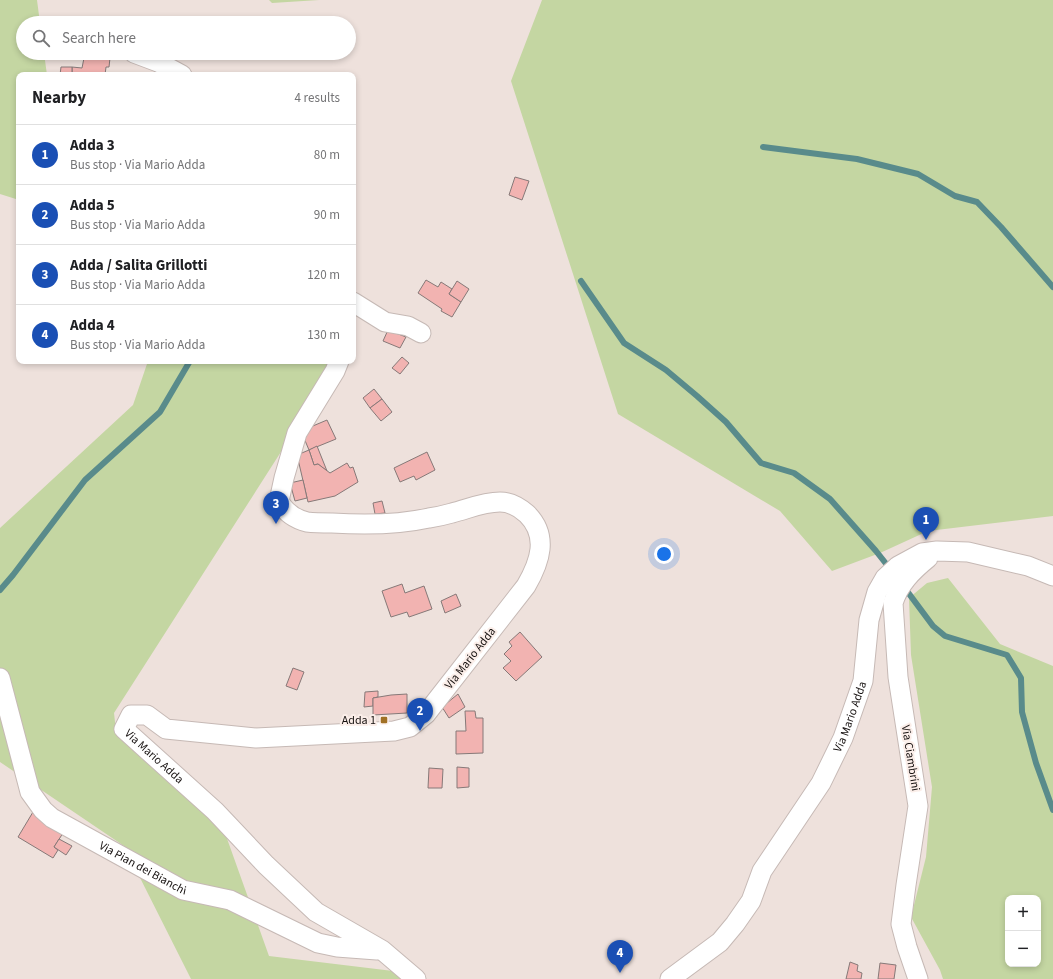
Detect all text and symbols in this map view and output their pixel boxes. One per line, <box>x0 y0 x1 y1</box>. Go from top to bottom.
search box <box>16 16 356 60</box>
icon: search <box>30 27 52 49</box>
text: Search here <box>62 28 136 49</box>
text: Nearby <box>32 86 86 110</box>
text: 4 results <box>295 89 340 107</box>
text: Adda 3 <box>70 135 115 156</box>
text: 1 <box>42 146 48 164</box>
text: 80 m <box>314 146 340 164</box>
text: Bus stop · Via Mario Adda <box>70 156 205 174</box>
text: Adda 5 <box>70 195 115 216</box>
text: 2 <box>42 206 48 224</box>
text: 90 m <box>314 206 340 224</box>
text: Bus stop · Via Mario Adda <box>70 216 205 234</box>
text: Adda / Salita Grillotti <box>70 255 207 276</box>
text: 3 <box>42 266 48 284</box>
text: 120 m <box>307 266 340 284</box>
text: Bus stop · Via Mario Adda <box>70 276 205 294</box>
text: Adda 4 <box>70 315 115 336</box>
text: 4 <box>42 326 48 344</box>
text: 130 m <box>307 326 340 344</box>
text: Bus stop · Via Mario Adda <box>70 336 205 354</box>
pin: 3 <box>263 491 289 524</box>
pin: 1 <box>913 507 939 540</box>
your location <box>654 544 674 564</box>
street label: Via Mario Adda <box>441 624 500 693</box>
street label: Via Mario Adda <box>829 679 871 755</box>
pin: 2 <box>407 698 433 731</box>
place label: Adda 1 <box>342 712 376 729</box>
marker: Adda 1 <box>379 715 389 725</box>
street label: Via Ciambrini <box>897 724 924 792</box>
street label: Via Mario Adda <box>121 725 187 788</box>
street label: Via Pian dei Bianchi <box>96 837 188 900</box>
map controls <box>1005 895 1041 967</box>
button: + <box>1005 895 1041 931</box>
button: − <box>1005 931 1041 967</box>
pin: 4 <box>607 940 633 973</box>

